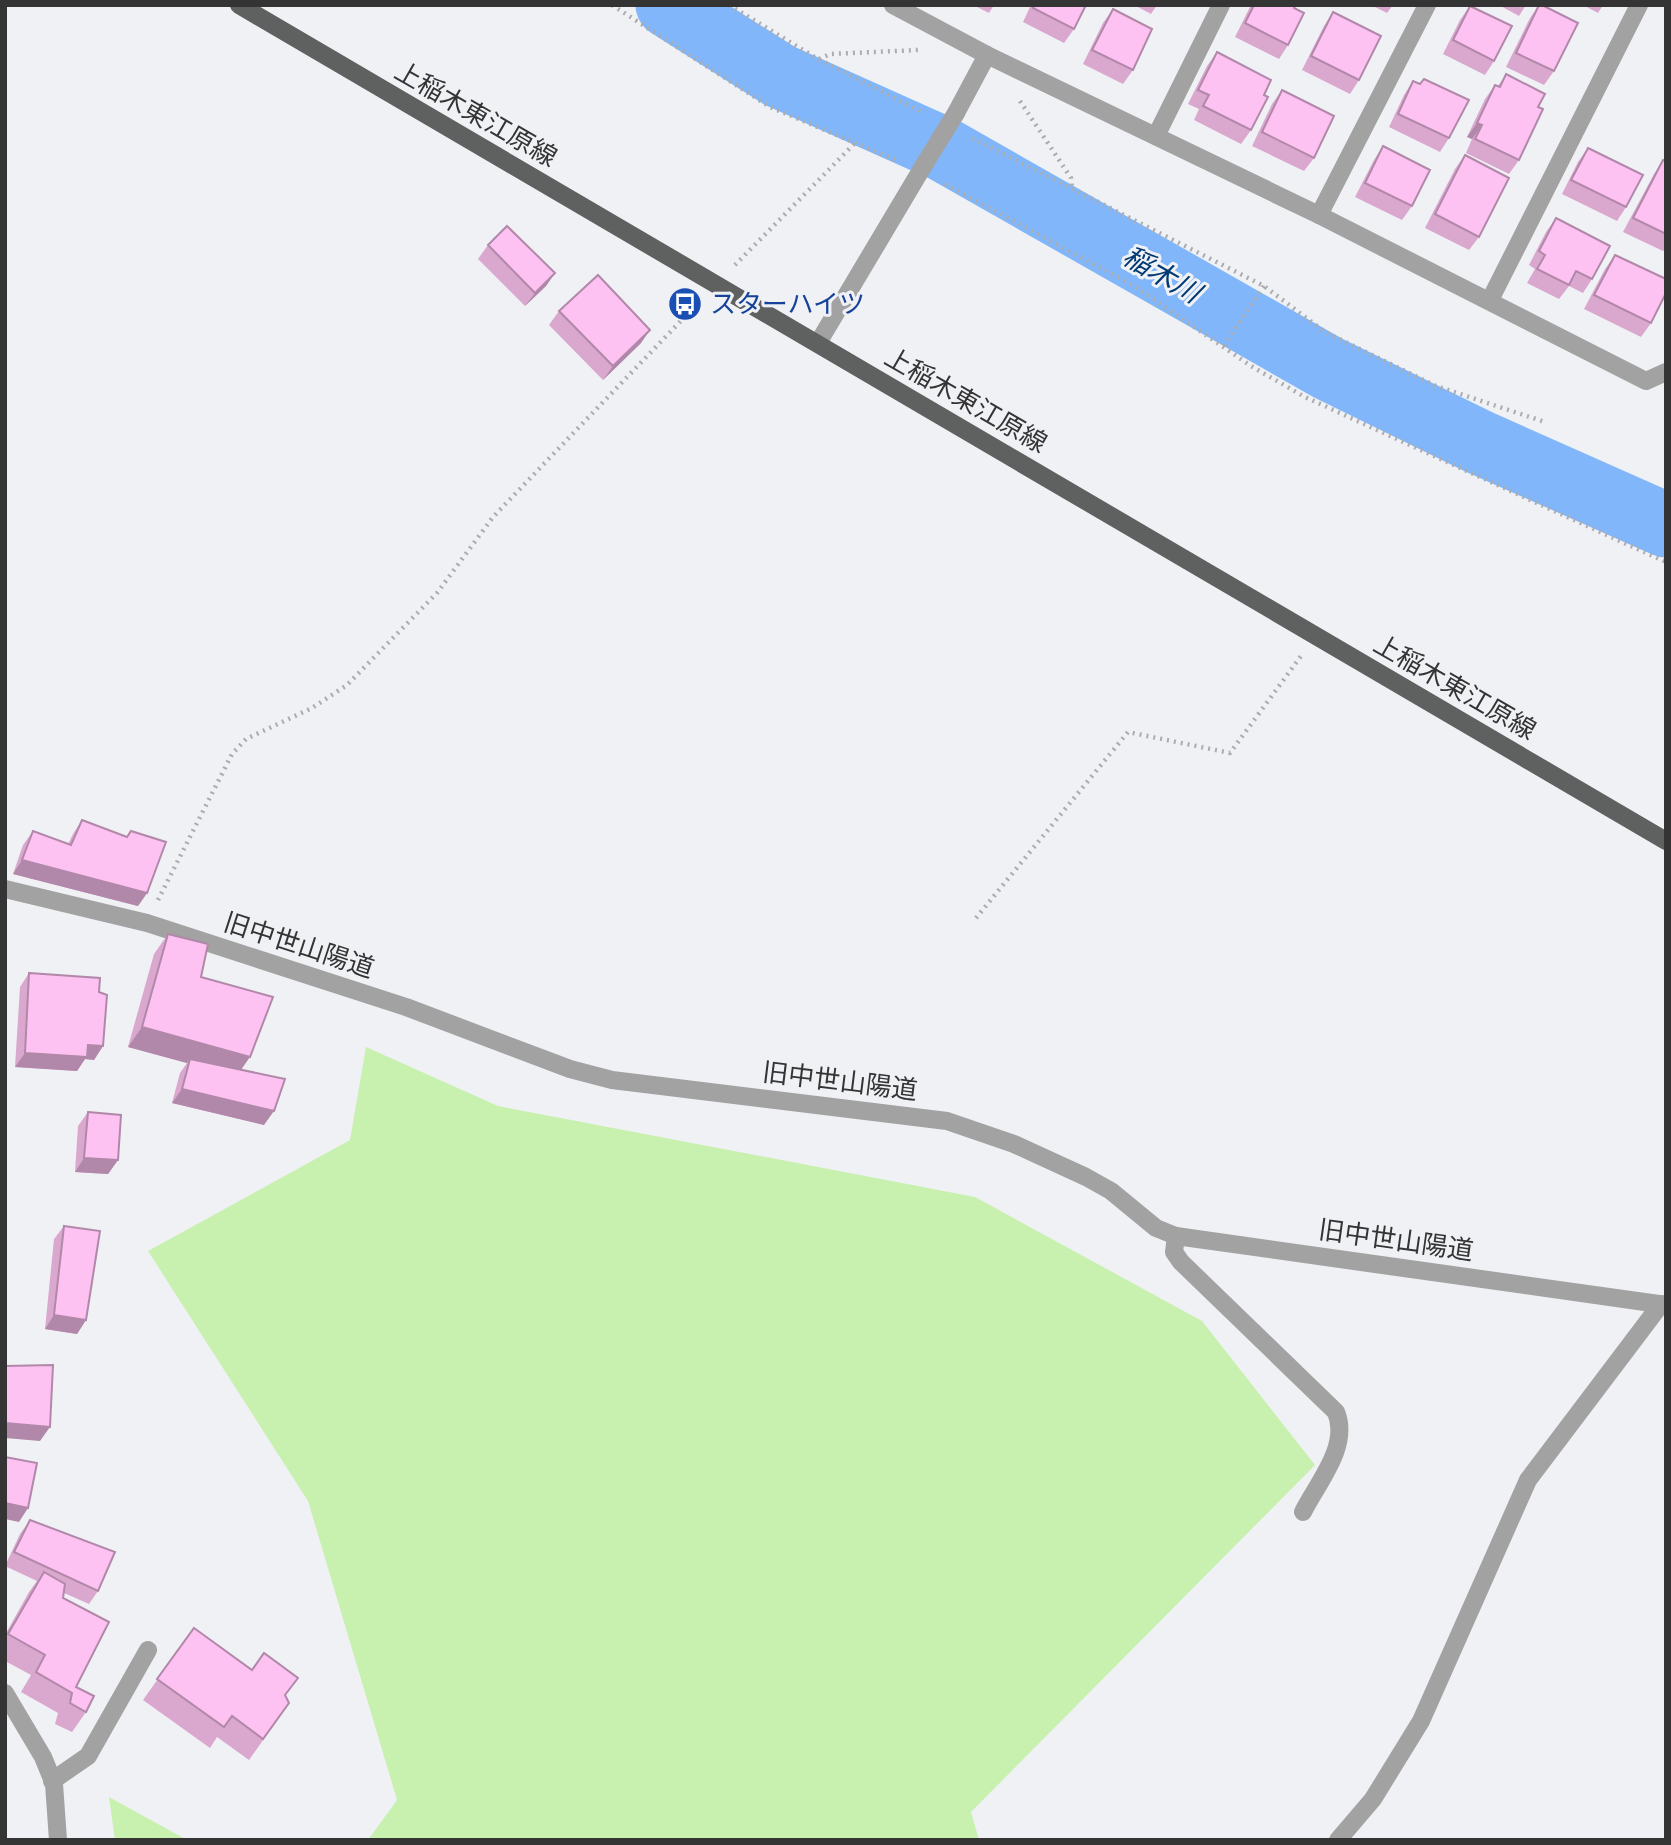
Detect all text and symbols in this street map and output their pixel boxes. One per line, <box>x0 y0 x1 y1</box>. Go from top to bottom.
street label: 上稲木東江原線 <box>389 54 563 174</box>
water label: 稲木川 <box>1117 237 1210 312</box>
bus stop icon: スターハイツ <box>666 285 704 323</box>
place label: スターハイツ <box>710 287 865 321</box>
street label: 上稲木東江原線 <box>879 340 1053 460</box>
street label: 上稲木東江原線 <box>1368 627 1542 747</box>
street label: 旧中世山陽道 <box>220 905 378 985</box>
street label: 旧中世山陽道 <box>761 1055 919 1107</box>
street label: 旧中世山陽道 <box>1316 1212 1476 1268</box>

